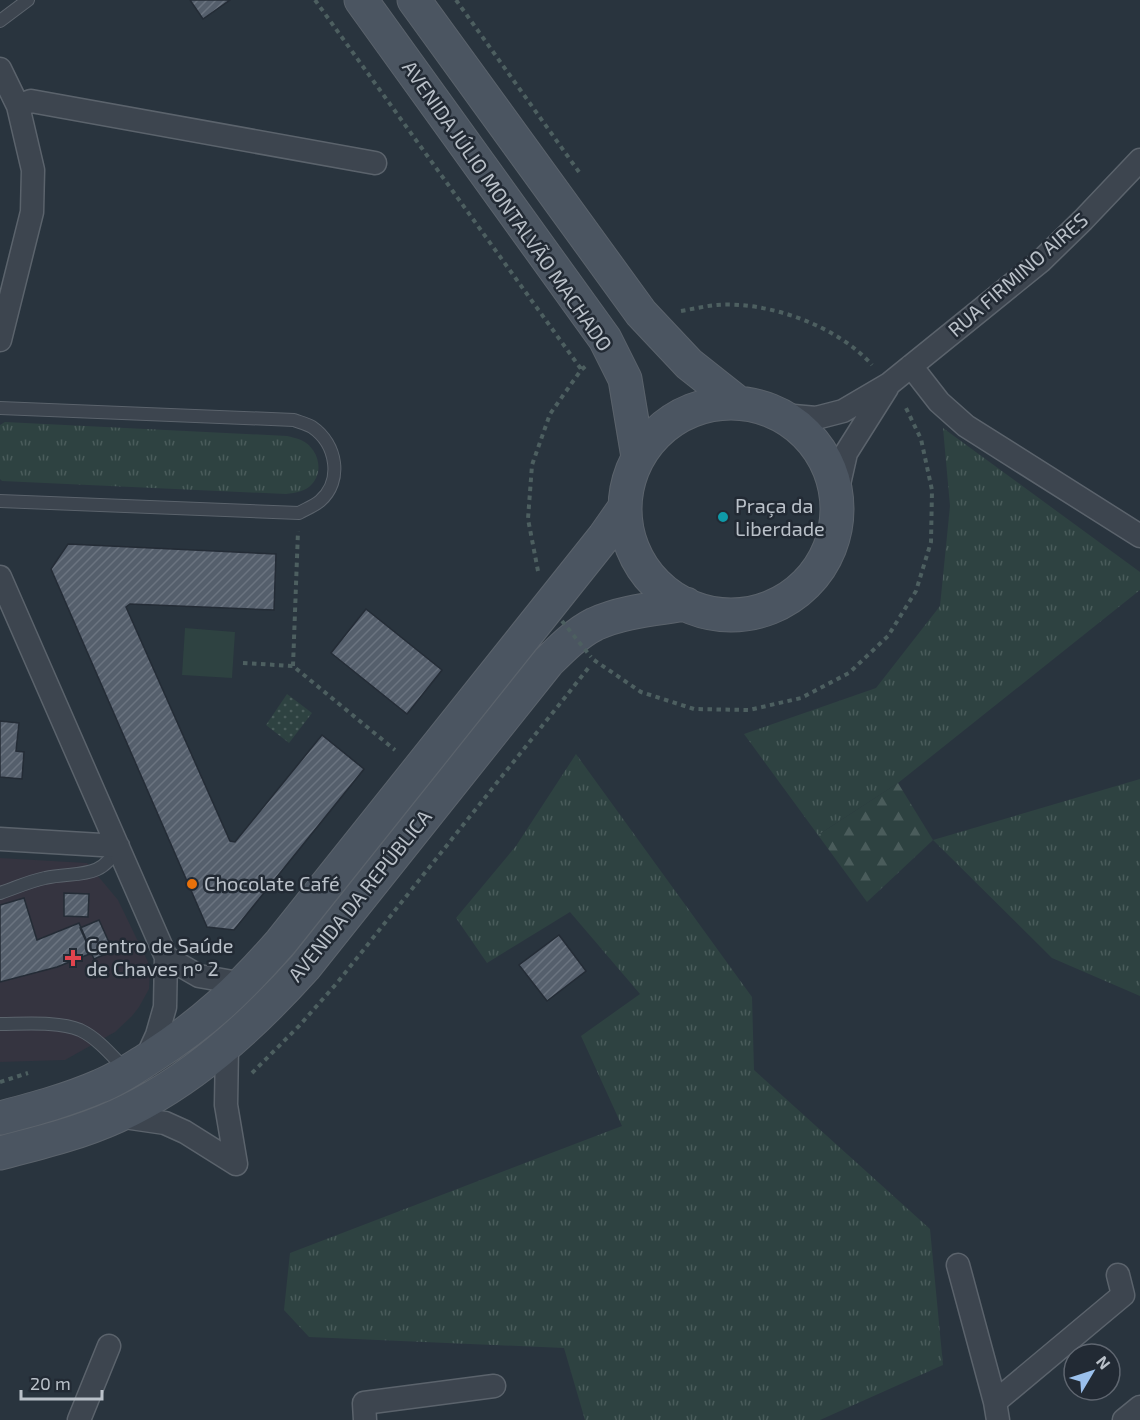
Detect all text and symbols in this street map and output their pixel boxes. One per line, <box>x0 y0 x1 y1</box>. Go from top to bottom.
street label: AVENIDA JÚLIO MONTALVÃO MACHADO <box>398 56 618 355</box>
street label: RUA FIRMINO AIRES <box>943 207 1092 341</box>
place label: Praça da Liberdade <box>735 493 825 540</box>
marker: Praça da Liberdade <box>716 510 730 524</box>
street label: AVENIDA DA REPÚBLICA <box>283 804 436 986</box>
place label: Chocolate Café <box>204 871 340 895</box>
marker: Chocolate Café <box>185 877 199 891</box>
place label: Centro de Saúde de Chaves nº 2 <box>86 933 233 980</box>
marker: Centro de Saúde de Chaves nº 2 <box>64 949 82 967</box>
north arrow <box>1062 1342 1122 1402</box>
text: N <box>1093 1352 1115 1373</box>
scale bar <box>21 1363 102 1401</box>
text: 20 m <box>30 1372 71 1394</box>

